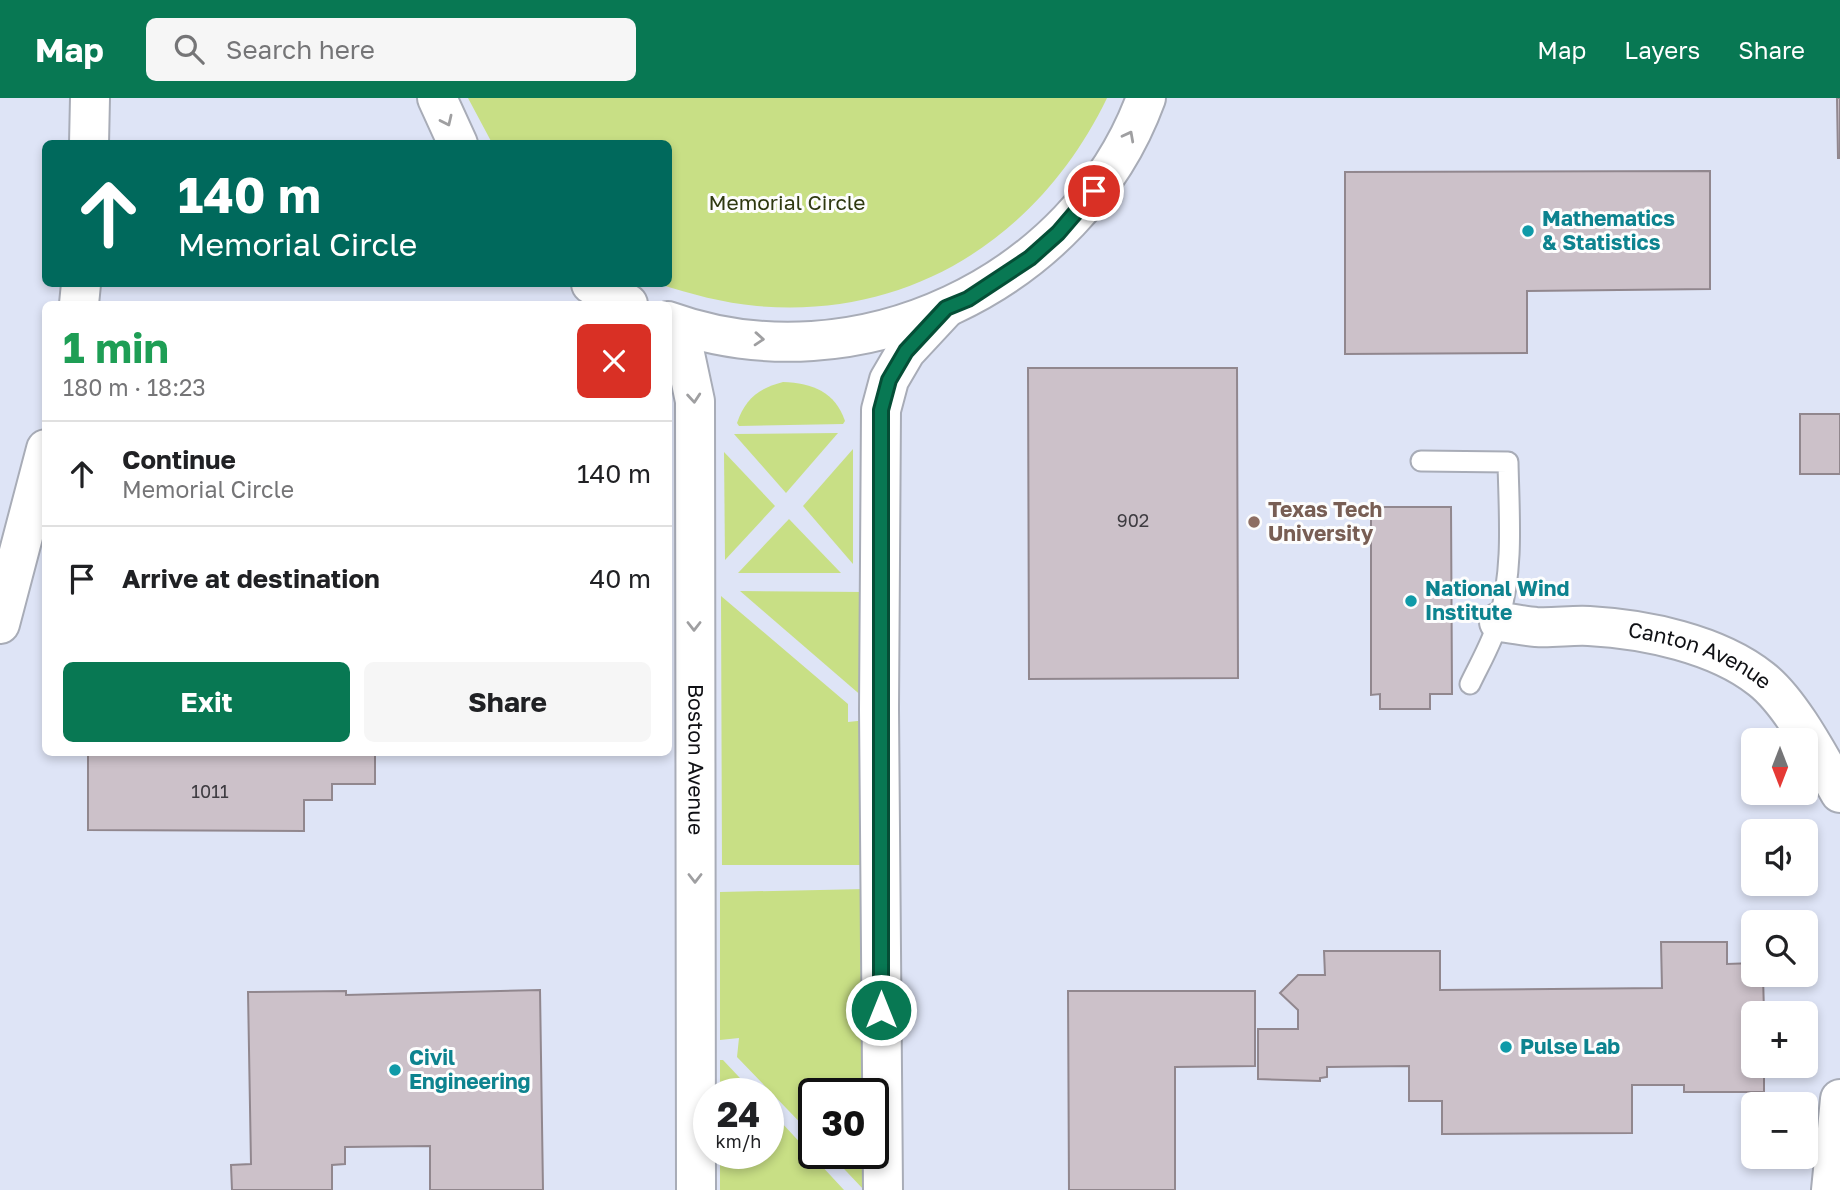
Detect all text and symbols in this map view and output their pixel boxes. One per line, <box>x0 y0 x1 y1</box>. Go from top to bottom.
search box <box>146 18 636 81</box>
text: Map <box>35 30 104 69</box>
icon: search <box>170 30 208 68</box>
text: Search here <box>226 34 375 65</box>
text: Map <box>1537 35 1586 64</box>
text: Layers <box>1624 35 1700 64</box>
text: Share <box>1738 35 1805 64</box>
one-way arrow <box>439 114 453 126</box>
one-way arrow <box>1121 131 1135 143</box>
pin <box>1064 161 1124 221</box>
text: 140 m <box>178 165 321 224</box>
icon: ahead <box>63 168 154 259</box>
icon: arrive <box>1075 172 1113 210</box>
park label: Memorial Circle <box>708 189 866 215</box>
place label: Mathematics & Statistics <box>1542 205 1675 255</box>
marker: Mathematics & Statistics <box>1520 223 1536 239</box>
text: Memorial Circle <box>178 225 417 263</box>
text: 1 min <box>63 322 169 372</box>
button: close <box>577 324 651 398</box>
one-way arrow <box>754 331 765 346</box>
text: 180 m · 18:23 <box>63 373 206 401</box>
one-way arrow <box>686 393 701 404</box>
text: Continue <box>122 444 236 475</box>
icon: ahead <box>63 455 101 493</box>
text: 140 m <box>577 458 651 489</box>
text: Memorial Circle <box>122 475 294 503</box>
place label: Texas Tech University <box>1268 496 1382 546</box>
house number: 902 <box>1117 509 1149 531</box>
marker: Texas Tech University <box>1246 514 1262 530</box>
icon: arrive <box>63 560 101 598</box>
text: Arrive at destination <box>122 563 380 594</box>
text: 40 m <box>590 563 651 594</box>
place label: National Wind Institute <box>1425 575 1569 625</box>
marker: National Wind Institute <box>1403 593 1419 609</box>
street label: Canton Avenue <box>1626 616 1777 694</box>
one-way arrow <box>686 621 702 631</box>
button: Exit <box>63 662 350 742</box>
button: Share <box>364 662 651 742</box>
street label: Boston Avenue <box>683 684 710 835</box>
north arrow <box>1741 728 1818 805</box>
map controls <box>1741 728 1818 1169</box>
house number: 1011 <box>191 780 229 802</box>
button: sound <box>1741 819 1818 896</box>
one-way arrow <box>687 873 703 883</box>
button: search <box>1741 910 1818 987</box>
position arrow <box>844 973 918 1047</box>
button: + <box>1741 1001 1818 1078</box>
place label: Pulse Lab <box>1520 1033 1620 1059</box>
marker: Pulse Lab <box>1498 1039 1514 1055</box>
place label: Civil Engineering <box>409 1044 531 1094</box>
marker: Civil Engineering <box>387 1062 403 1078</box>
speed limit sign: 30 <box>798 1078 889 1169</box>
button: − <box>1741 1092 1818 1169</box>
text: 24 <box>717 1093 760 1135</box>
text: km/h <box>716 1130 761 1152</box>

